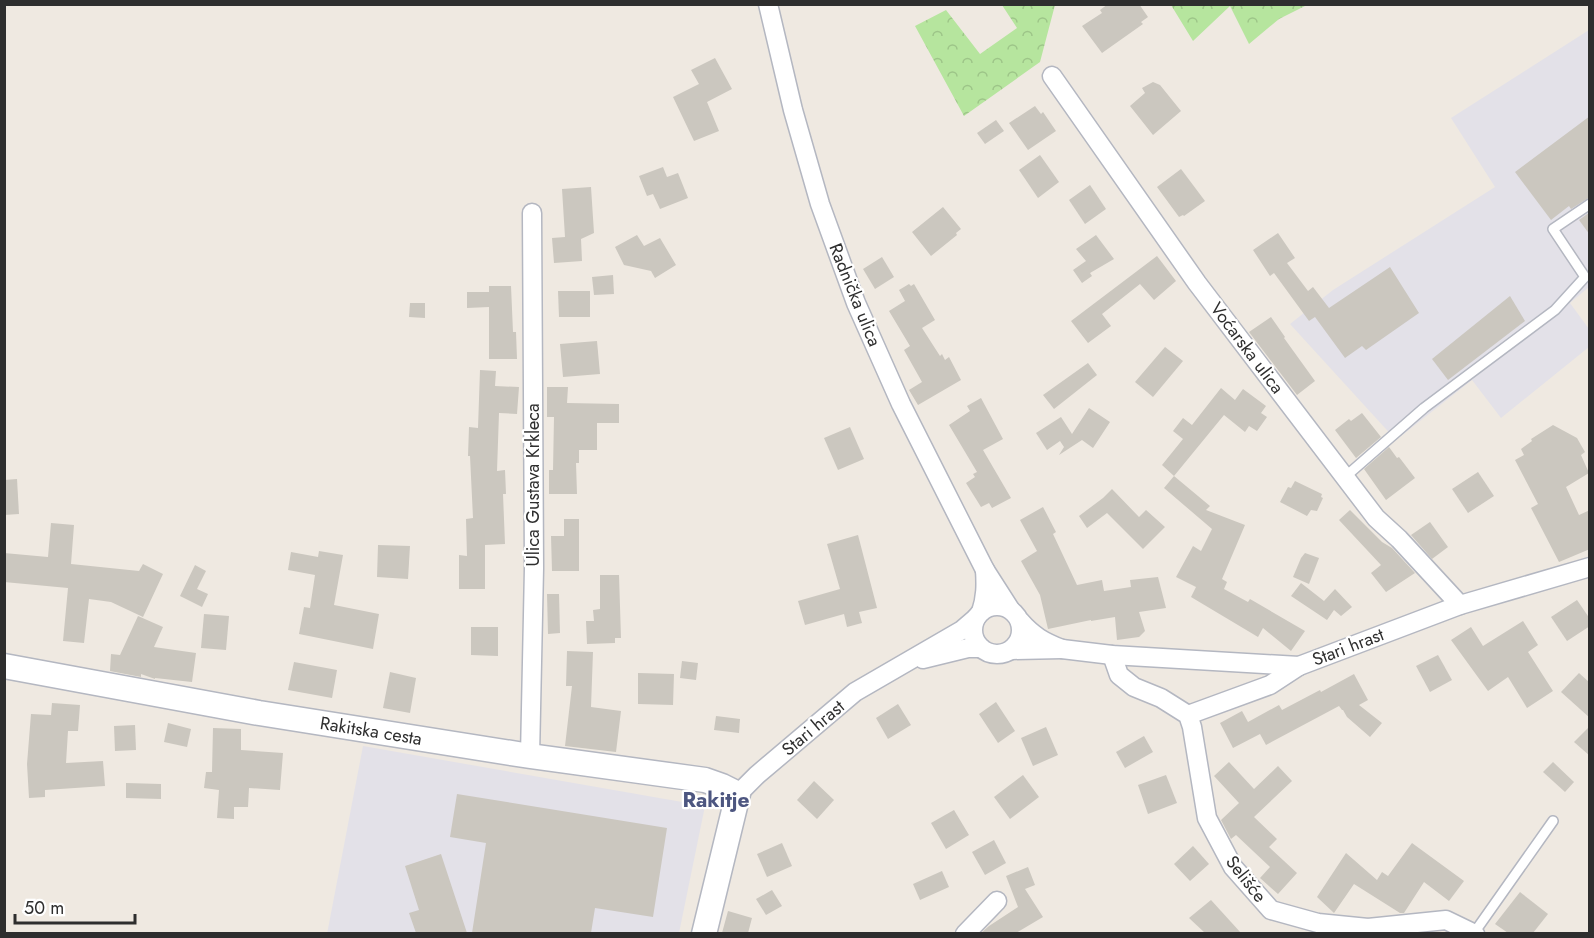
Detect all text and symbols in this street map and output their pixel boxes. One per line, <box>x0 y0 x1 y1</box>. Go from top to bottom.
street label: Radnička ulica <box>822 239 888 351</box>
street label: Voćarska ulica <box>1204 297 1290 399</box>
street label: Ulica Gustava Krkleca <box>520 403 546 567</box>
street label: Stari hrast <box>1308 621 1388 673</box>
street label: Stari hrast <box>776 694 851 762</box>
street label: Rakitska cesta <box>318 710 424 752</box>
district label: Rakitje <box>682 785 750 815</box>
street label: Selišće <box>1219 850 1273 908</box>
scale bar <box>15 887 135 925</box>
text: 50 m <box>24 895 64 921</box>

